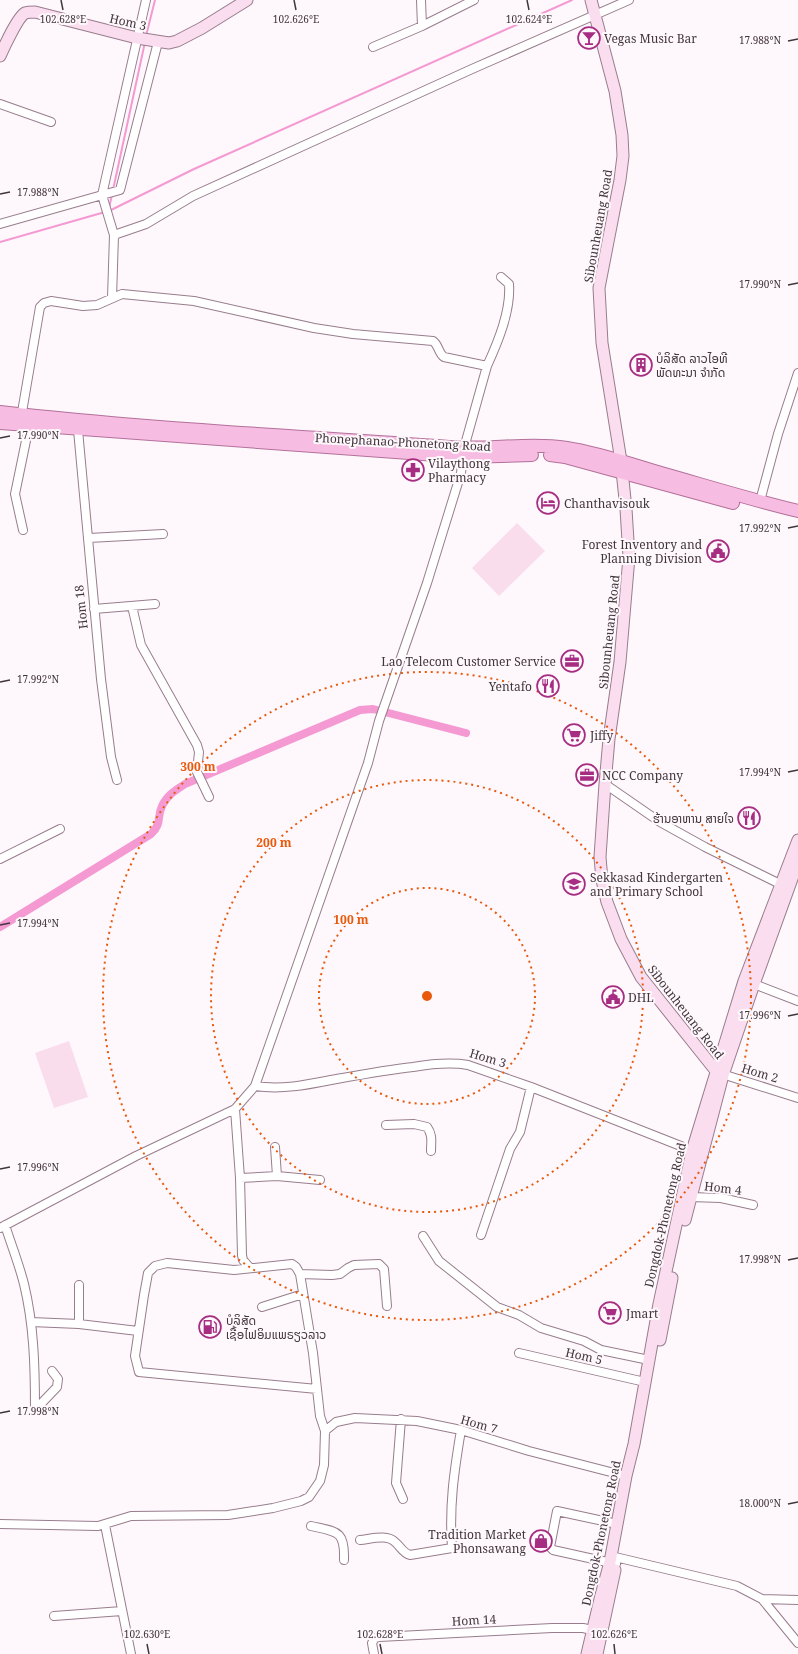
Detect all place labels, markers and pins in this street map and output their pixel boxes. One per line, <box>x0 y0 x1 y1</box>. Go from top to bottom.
bar icon: Vegas Music Bar <box>576 25 602 51</box>
place label: Vegas Music Bar <box>604 30 697 47</box>
place label: ບໍລິສັດ ລາວໄອທີ ພັດທະນາ ຈຳກັດ <box>656 350 728 381</box>
building icon: ບໍລິສັດ ລາວໄອທີ ພັດທະນາ ຈຳກັດ <box>628 352 654 378</box>
place label: Vilaythong Pharmacy <box>428 455 490 486</box>
pharmacy icon: Vilaythong Pharmacy <box>400 457 426 483</box>
hotel icon: Chanthavisouk <box>535 490 561 516</box>
place label: Chanthavisouk <box>564 495 651 512</box>
place label: Forest Inventory and Planning Division <box>582 536 703 567</box>
public building icon: Forest Inventory and Planning Division <box>705 538 731 564</box>
office icon: Lao Telecom Customer Service <box>559 648 585 674</box>
place label: Lao Telecom Customer Service <box>381 653 556 670</box>
restaurant icon: Yentafo <box>535 673 561 699</box>
place label: Yentafo <box>488 678 532 695</box>
supermarket icon: Jiffy <box>561 722 587 748</box>
place label: Jiffy <box>589 727 614 744</box>
office icon: NCC Company <box>574 762 600 788</box>
place label: NCC Company <box>602 767 683 784</box>
restaurant icon: ຮ້ານອາຫານ ສາຍໃຈ <box>736 805 762 831</box>
place label: ຮ້ານອາຫານ ສາຍໃຈ <box>653 810 734 827</box>
place label: Sekkasad Kindergarten and Primary School <box>590 869 723 900</box>
school or university icon: Sekkasad Kindergarten and Primary School <box>561 871 587 897</box>
public building icon: DHL <box>600 984 626 1010</box>
centre of rings <box>420 989 434 1003</box>
place label: DHL <box>628 989 654 1006</box>
supermarket icon: Jmart <box>597 1300 623 1326</box>
place label: Jmart <box>625 1305 658 1322</box>
place label: ບໍລິສັດ ເຊື້ອໄຟອິມແພຣຽວລາວ <box>226 1312 326 1343</box>
fuel station icon: ບໍລິສັດ ເຊື້ອໄຟອິມແພຣຽວລາວ <box>197 1314 223 1340</box>
place label: Tradition Market Phonsawang <box>428 1526 527 1557</box>
shop icon: Tradition Market Phonsawang <box>528 1528 554 1554</box>

